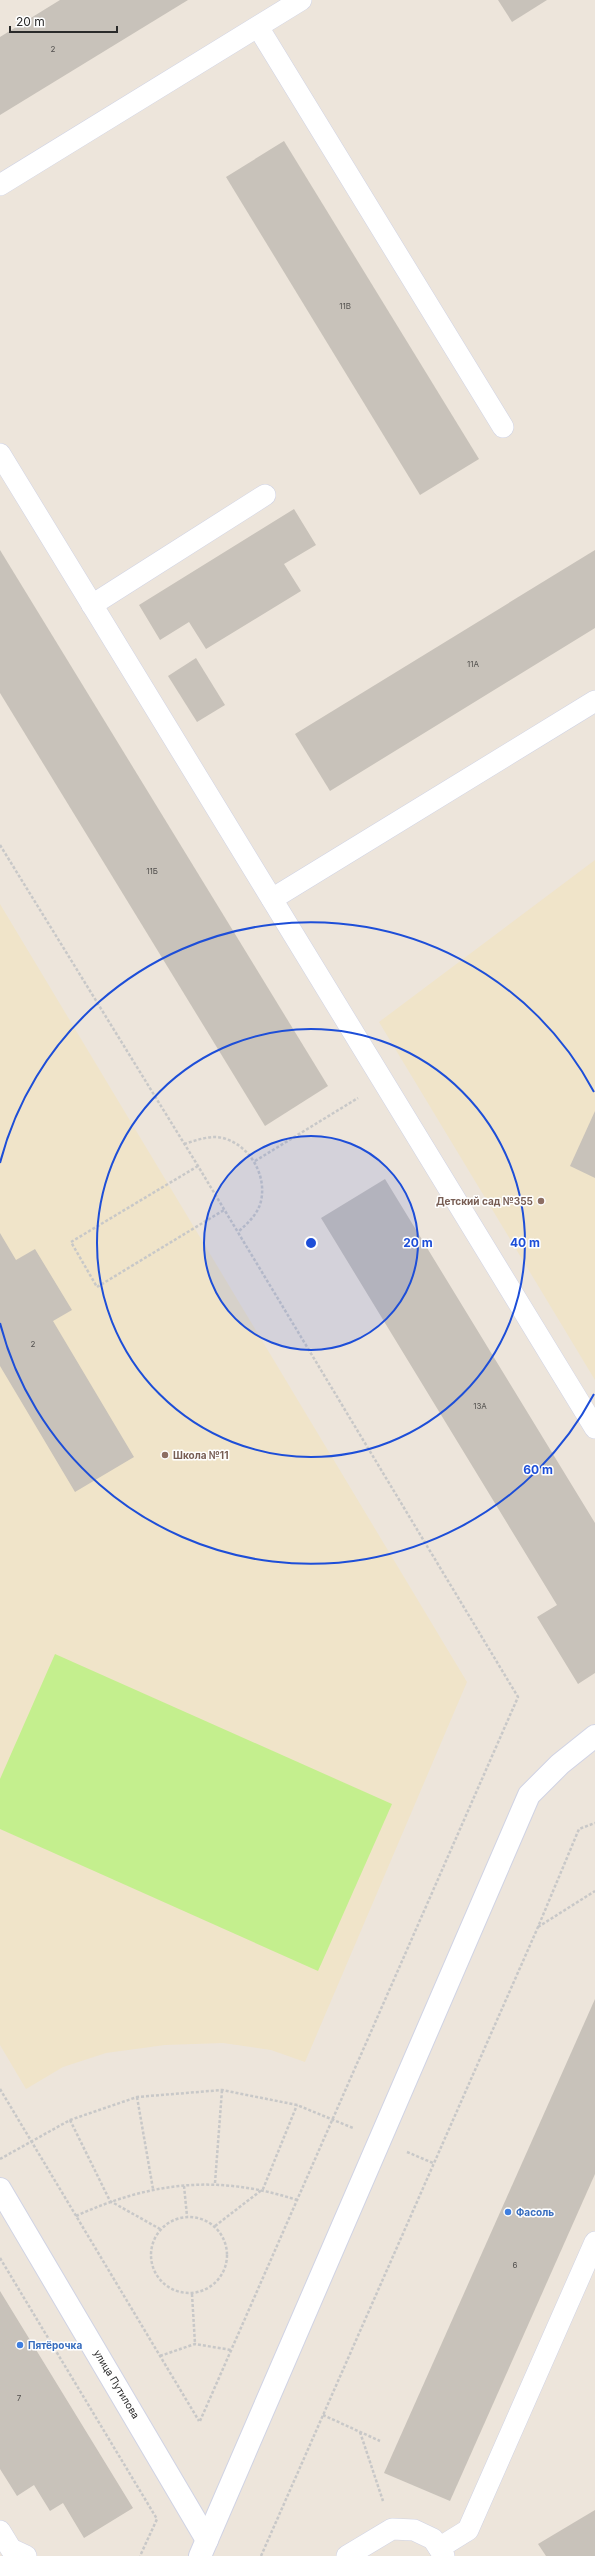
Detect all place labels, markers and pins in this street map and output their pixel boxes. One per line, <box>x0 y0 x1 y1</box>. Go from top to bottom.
place label: Детский сад №355 <box>436 1195 533 1207</box>
marker: Детский сад №355 <box>536 1196 546 1206</box>
centre of rings <box>304 1236 318 1250</box>
place label: Школа №11 <box>173 1449 228 1461</box>
marker: Школа №11 <box>160 1450 170 1460</box>
place label: Фасоль <box>516 2206 554 2218</box>
marker: Фасоль <box>503 2207 513 2217</box>
place label: Пятёрочка <box>28 2339 82 2351</box>
marker: Пятёрочка <box>15 2340 25 2350</box>

